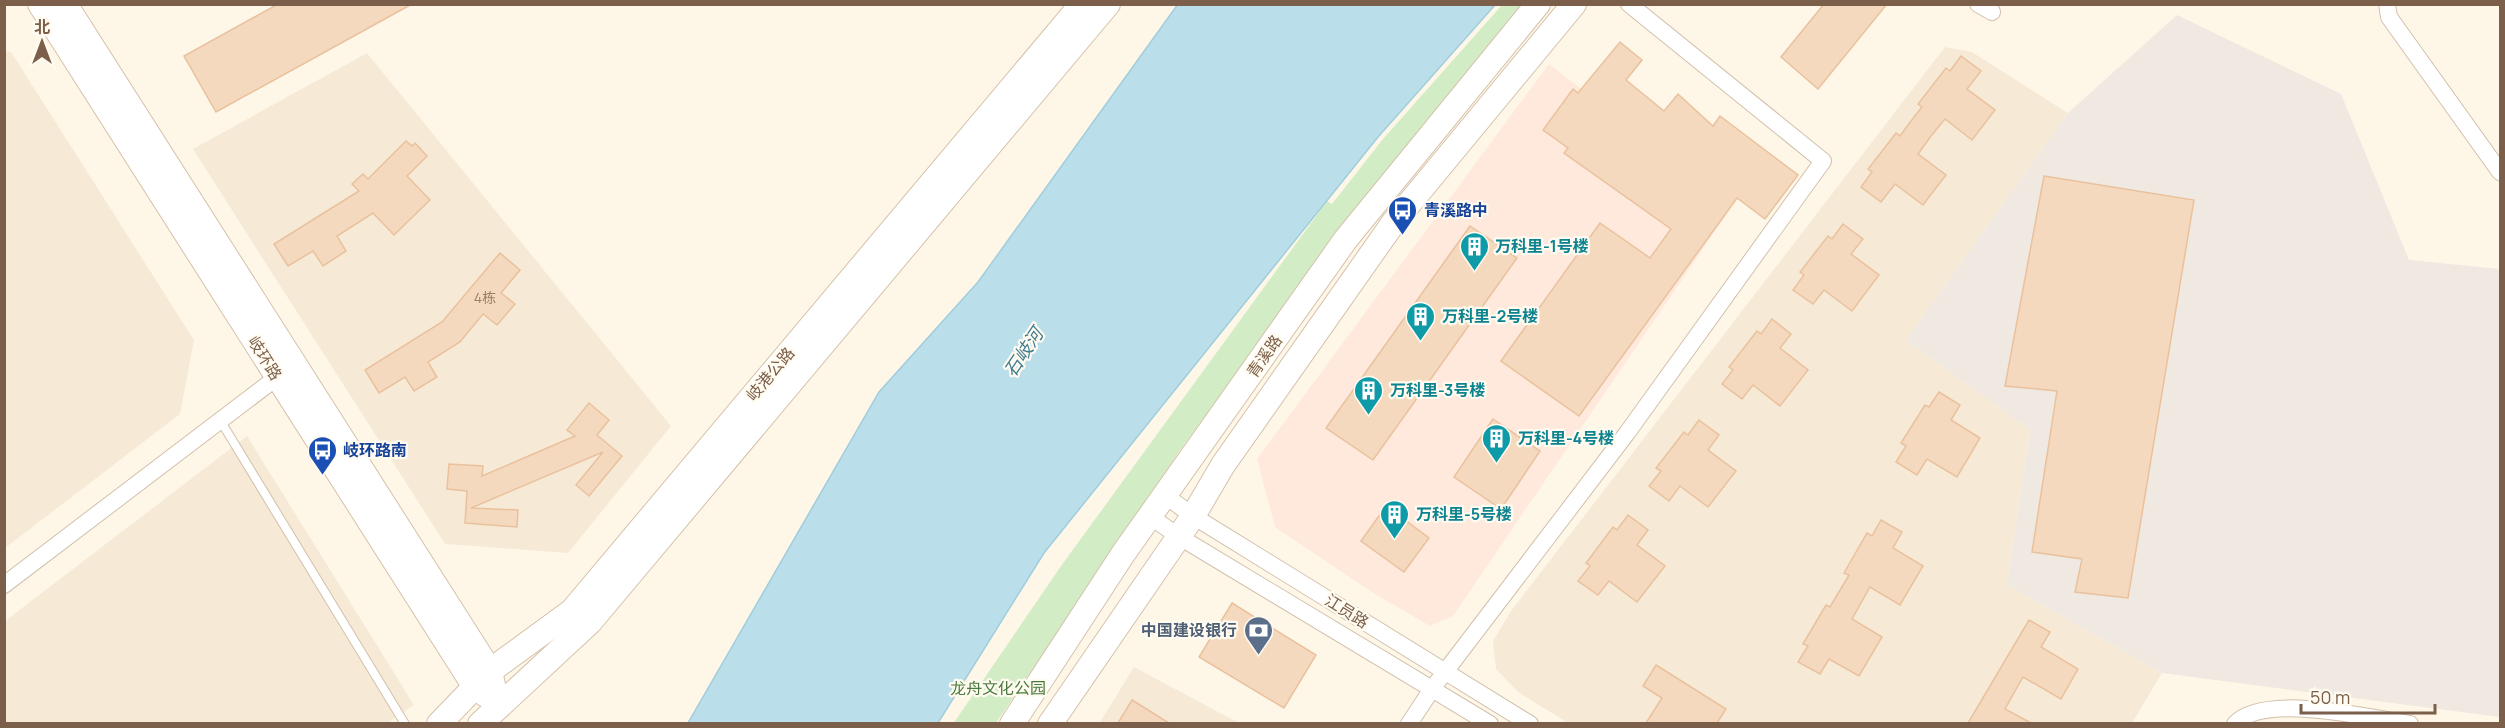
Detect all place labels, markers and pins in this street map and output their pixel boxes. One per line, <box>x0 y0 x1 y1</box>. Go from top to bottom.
bus stop icon: 青溪路中 <box>1387 194 1419 236</box>
place label: 青溪路中 <box>1424 199 1488 221</box>
building icon: 万科里-1号楼 <box>1458 230 1490 272</box>
place label: 万科里-1号楼 <box>1495 235 1589 257</box>
building icon: 万科里-2号楼 <box>1405 300 1437 342</box>
place label: 万科里-2号楼 <box>1442 305 1538 327</box>
building icon: 万科里-3号楼 <box>1353 374 1385 416</box>
place label: 万科里-3号楼 <box>1390 379 1485 401</box>
building icon: 万科里-4号楼 <box>1481 422 1513 464</box>
place label: 万科里-4号楼 <box>1518 427 1614 449</box>
bus stop icon: 岐环路南 <box>306 434 338 476</box>
place label: 岐环路南 <box>343 439 407 461</box>
building icon: 万科里-5号楼 <box>1379 498 1411 540</box>
place label: 万科里-5号楼 <box>1416 503 1512 525</box>
bank icon: 中国建设银行 <box>1242 614 1274 656</box>
place label: 中国建设银行 <box>1141 619 1237 641</box>

